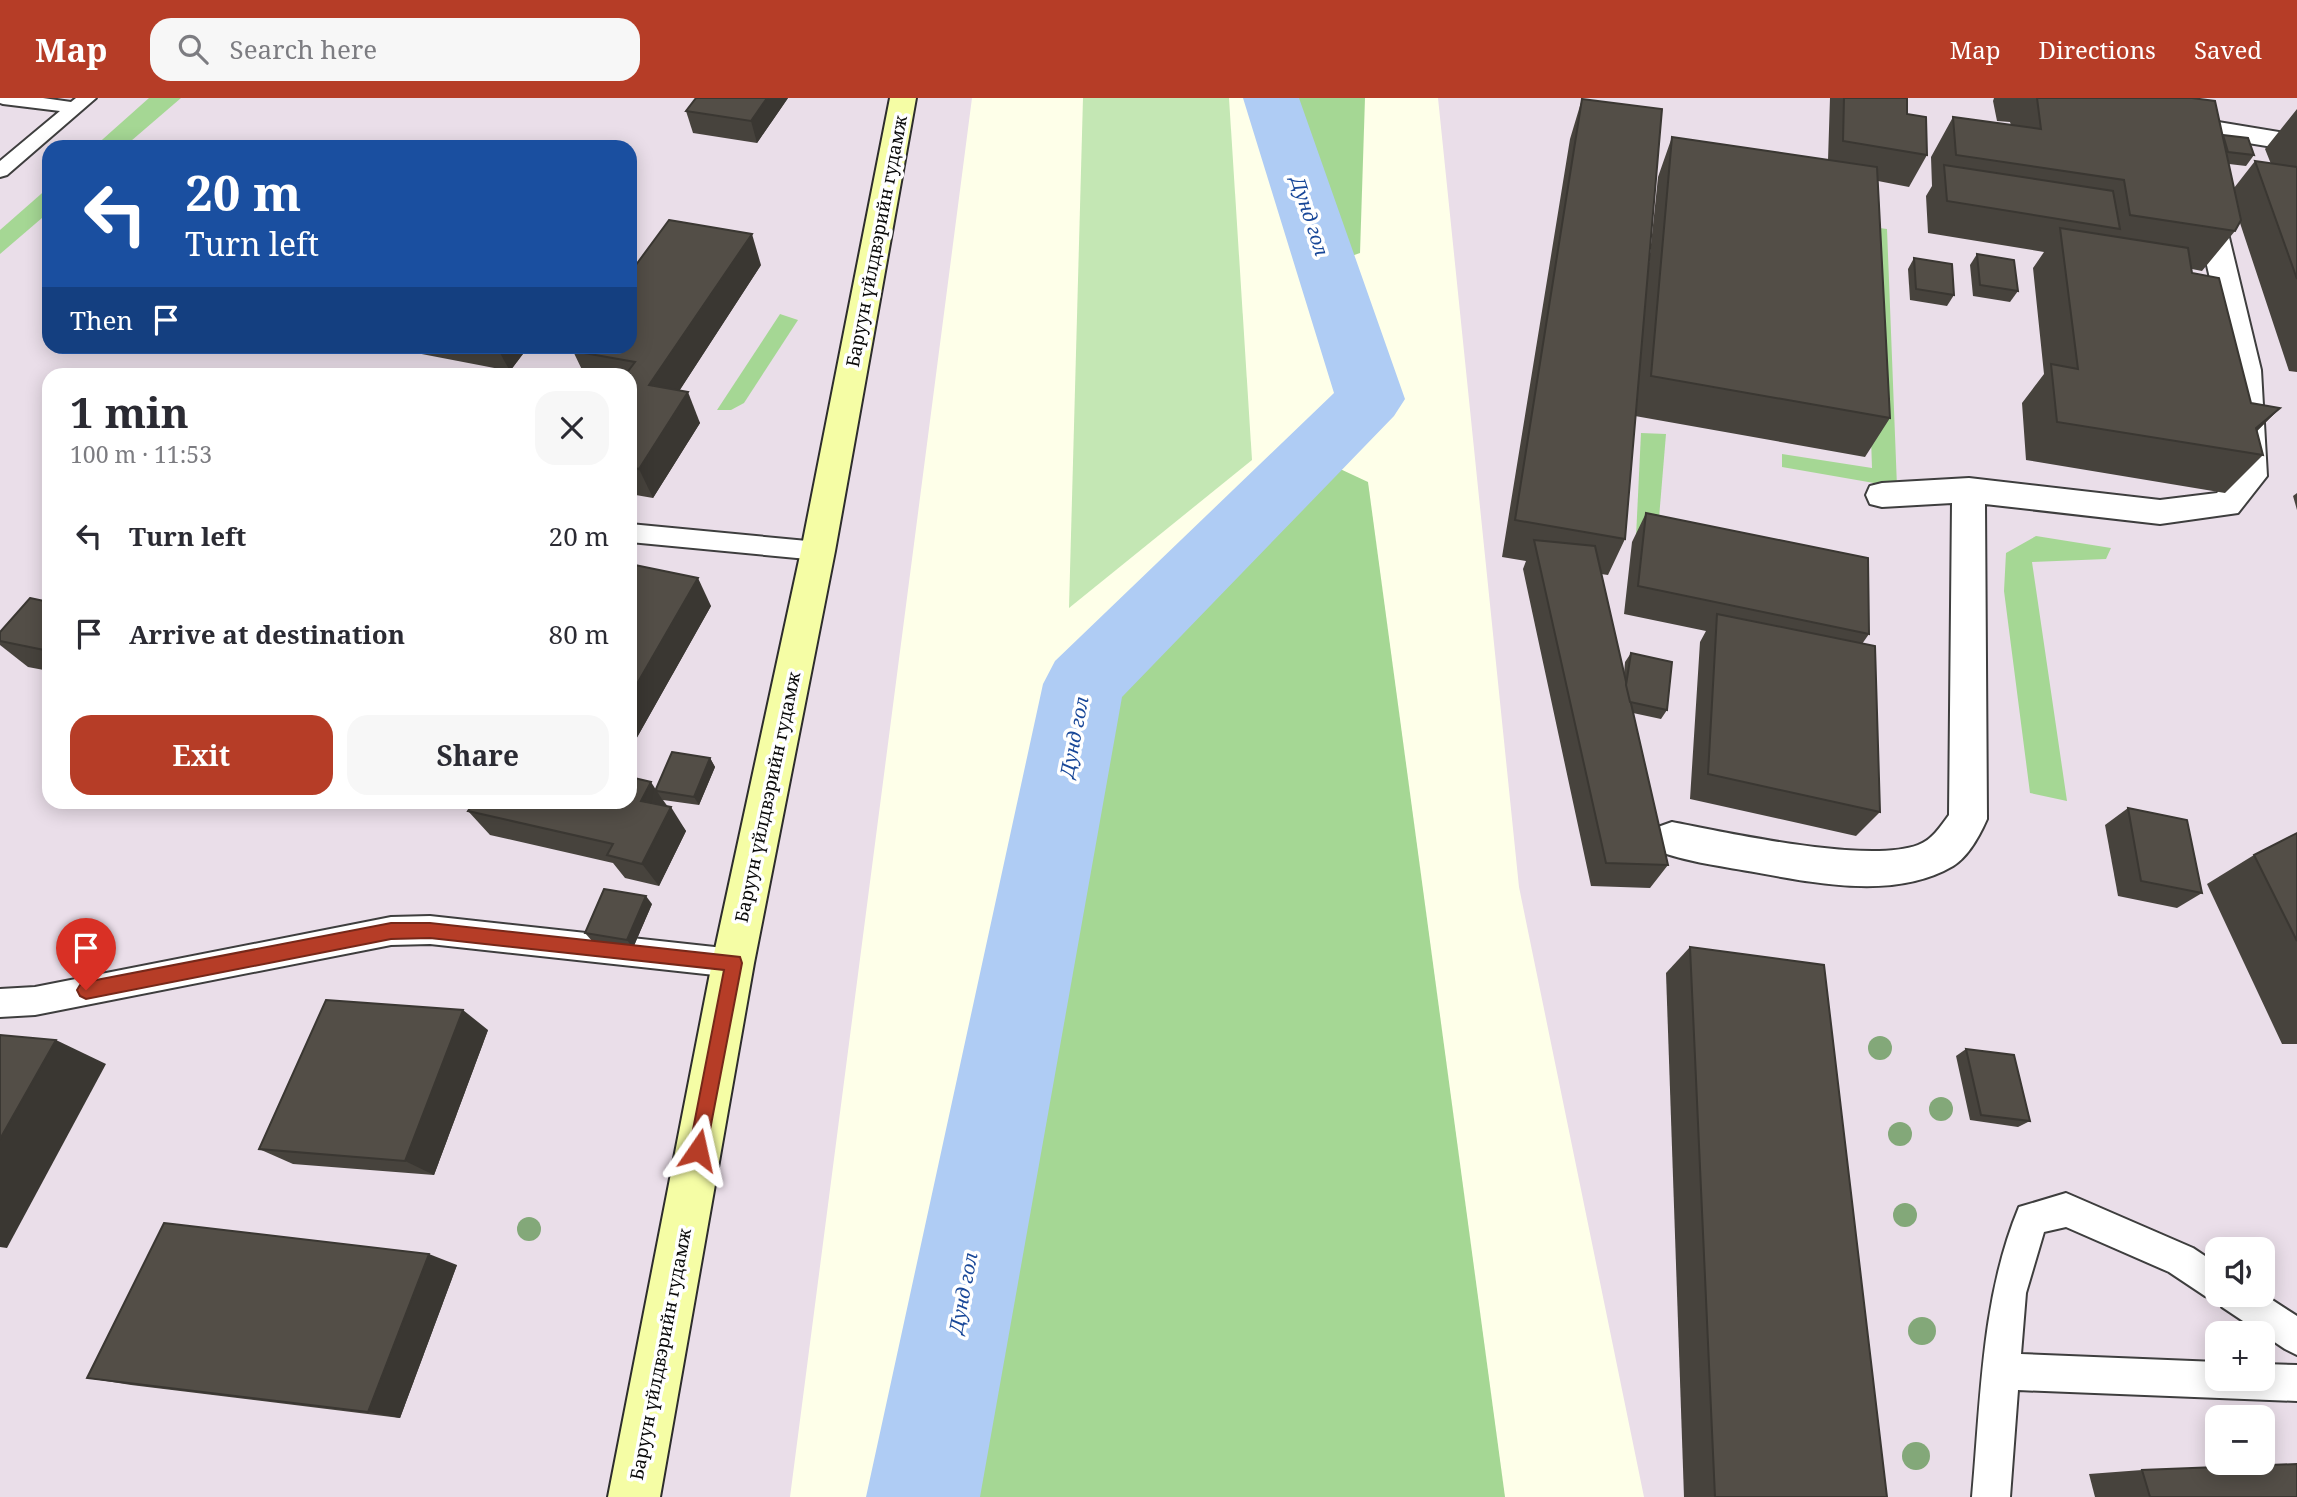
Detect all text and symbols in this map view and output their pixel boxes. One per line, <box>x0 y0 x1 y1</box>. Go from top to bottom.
search box <box>150 18 640 81</box>
text: Map <box>35 27 108 72</box>
icon: search <box>174 30 212 68</box>
text: Search here <box>230 31 377 67</box>
text: Map <box>1950 33 2001 66</box>
text: Directions <box>2039 33 2156 66</box>
text: Saved <box>2194 33 2262 66</box>
street label: Баруун үйлдвэрийн гудамж <box>840 113 912 369</box>
text: 20 m <box>185 159 301 225</box>
icon: left <box>70 168 161 259</box>
water label: Дунд гол <box>1284 171 1335 259</box>
text: Turn left <box>185 222 319 265</box>
icon: arrive <box>147 301 185 339</box>
text: Then <box>70 302 133 338</box>
text: 1 min <box>70 383 189 440</box>
button: close <box>535 391 609 465</box>
text: 100 m · 11:53 <box>70 438 212 470</box>
icon: left <box>70 517 108 555</box>
text: Turn left <box>129 518 246 554</box>
text: 20 m <box>549 518 609 554</box>
icon: arrive <box>70 615 108 653</box>
text: Arrive at destination <box>129 616 405 652</box>
text: 80 m <box>549 616 609 652</box>
street label: Баруун үйлдвэрийн гудамж <box>729 669 805 925</box>
water label: Дунд гол <box>1053 694 1095 782</box>
button: Exit <box>70 715 333 795</box>
button: Share <box>347 715 609 795</box>
pin <box>56 918 116 990</box>
icon: arrive <box>67 929 105 967</box>
position arrow <box>661 1113 735 1187</box>
street label: Баруун үйлдвэрийн гудамж <box>624 1226 696 1482</box>
map controls <box>2205 1237 2275 1475</box>
button: sound <box>2205 1237 2275 1307</box>
water label: Дунд гол <box>942 1250 984 1338</box>
button: + <box>2205 1321 2275 1391</box>
button: − <box>2205 1405 2275 1475</box>

